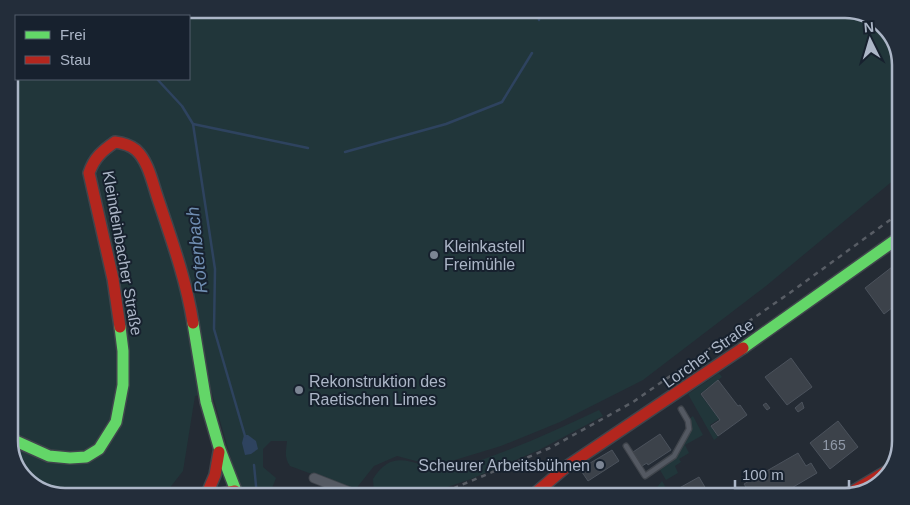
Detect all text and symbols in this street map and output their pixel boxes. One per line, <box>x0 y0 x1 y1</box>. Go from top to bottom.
legend <box>15 15 190 80</box>
north arrow <box>845 15 895 65</box>
text: N <box>863 19 875 35</box>
text: Frei <box>60 26 86 43</box>
text: Stau <box>60 51 91 68</box>
street label: Kleindeinbacher Straße <box>100 169 145 337</box>
water label: Rotenbach <box>183 206 211 294</box>
place label: Kleinkastell Freimühle <box>444 238 525 273</box>
marker: Kleinkastell Freimühle <box>428 249 440 261</box>
street label: Lorcher Straße <box>660 316 757 391</box>
place label: Rekonstruktion des Raetischen Limes <box>309 373 446 408</box>
marker: Rekonstruktion des Raetischen Limes <box>293 384 305 396</box>
house number: 165 <box>822 437 846 453</box>
place label: Scheurer Arbeitsbühnen <box>418 457 590 474</box>
scale bar <box>735 458 849 490</box>
marker: Scheurer Arbeitsbühnen <box>594 459 606 471</box>
text: 100 m <box>742 466 784 483</box>

